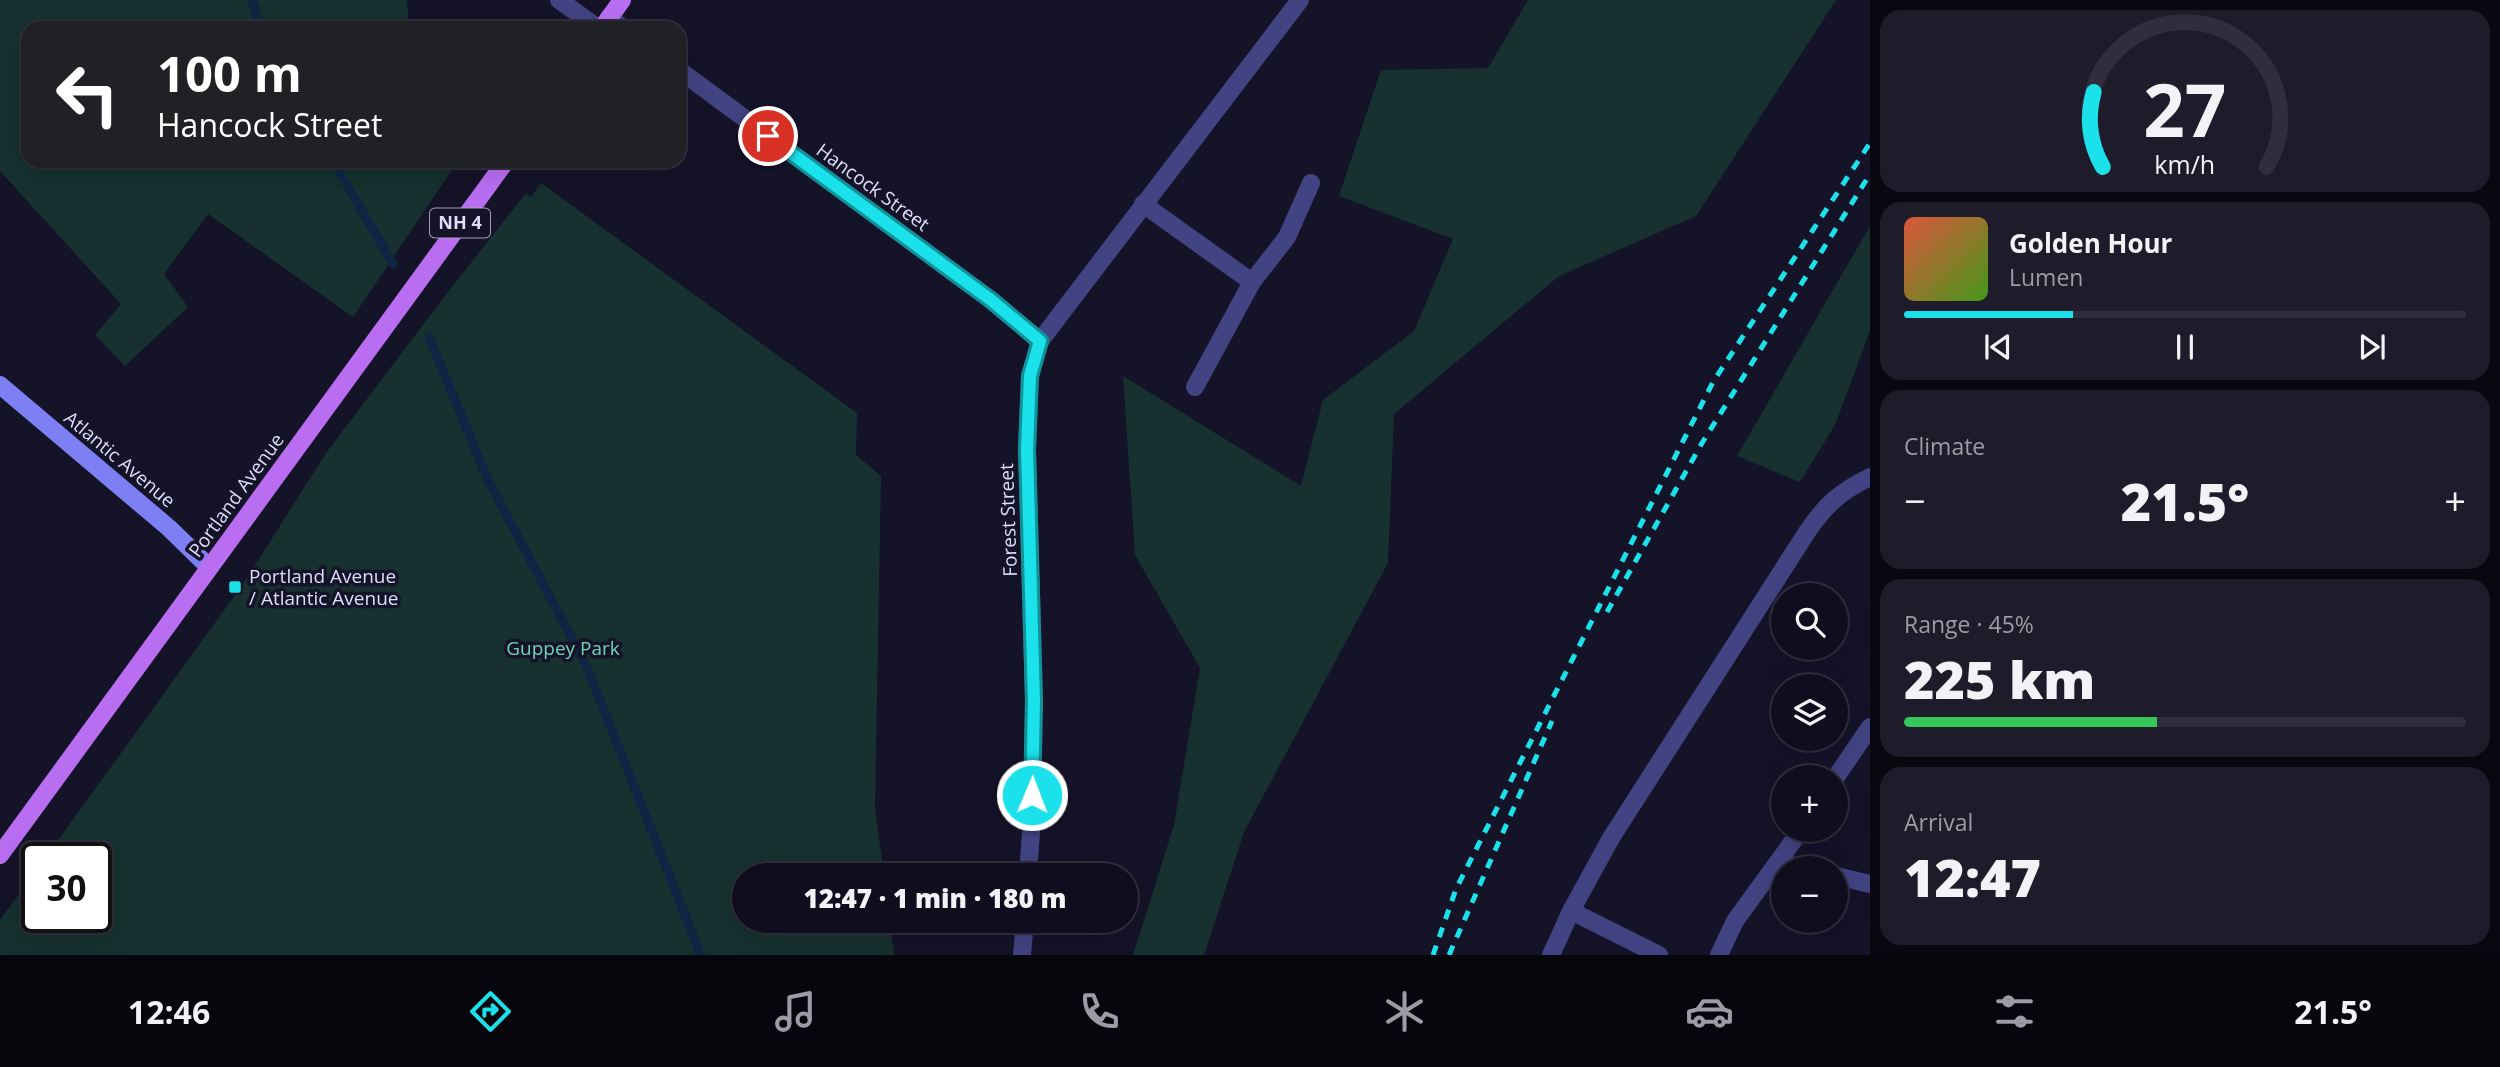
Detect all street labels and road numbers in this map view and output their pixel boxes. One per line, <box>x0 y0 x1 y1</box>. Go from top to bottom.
street label: Hancock Street <box>811 137 935 237</box>
road number: NH 4 <box>430 208 490 238</box>
street label: Atlantic Avenue <box>59 405 181 513</box>
street label: Portland Avenue <box>182 428 290 562</box>
street label: Forest Street <box>993 463 1023 577</box>

